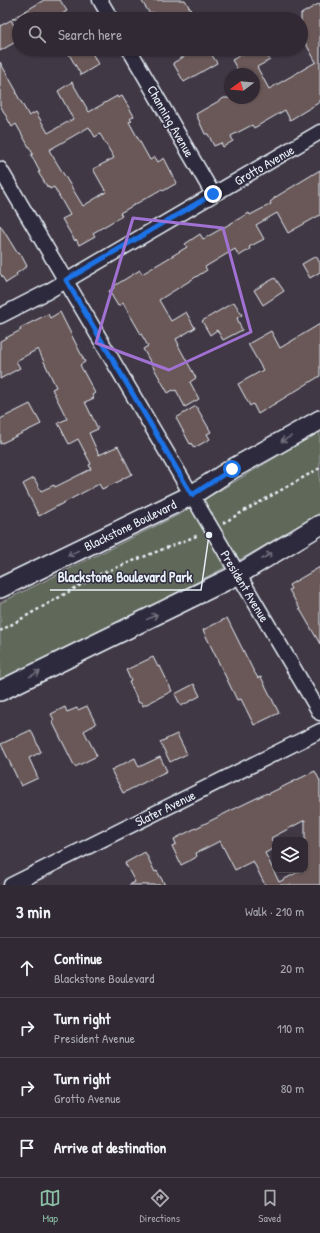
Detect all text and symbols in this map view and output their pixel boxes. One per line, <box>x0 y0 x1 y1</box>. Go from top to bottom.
search box <box>12 12 308 56</box>
icon: search <box>26 23 48 45</box>
text: Search here <box>58 24 122 45</box>
north arrow <box>224 68 260 104</box>
street label: Channing Avenue <box>143 82 199 160</box>
street label: Grotto Avenue <box>231 141 297 189</box>
route end <box>204 185 222 203</box>
one-way arrow <box>280 436 292 444</box>
route start <box>223 460 241 478</box>
street label: Blackstone Boulevard <box>81 495 179 555</box>
street label: President Avenue <box>216 547 274 625</box>
one-way arrow <box>67 550 79 557</box>
one-way arrow <box>261 552 273 560</box>
callout: Blackstone Boulevard Park <box>50 564 201 590</box>
text: Blackstone Boulevard Park <box>58 567 193 586</box>
one-way arrow <box>145 613 157 620</box>
one-way arrow <box>29 670 41 677</box>
street label: Slater Avenue <box>132 786 198 830</box>
map controls <box>272 837 308 873</box>
button: layers <box>272 837 308 873</box>
text: 3 min <box>16 900 51 923</box>
text: Walk · 210 m <box>245 902 304 920</box>
text: Continue <box>54 948 102 969</box>
icon: ahead <box>16 957 38 979</box>
text: 20 m <box>280 959 304 977</box>
text: Blackstone Boulevard <box>54 969 154 987</box>
text: Turn right <box>54 1008 110 1029</box>
icon: right <box>16 1017 38 1039</box>
text: 110 m <box>277 1019 304 1037</box>
text: President Avenue <box>54 1029 135 1047</box>
text: Turn right <box>54 1068 110 1089</box>
icon: right <box>16 1077 38 1099</box>
text: 80 m <box>281 1079 304 1097</box>
text: Grotto Avenue <box>54 1089 121 1107</box>
icon: arrive <box>16 1137 38 1159</box>
text: Arrive at destination <box>54 1137 166 1158</box>
tab: Map <box>39 1187 61 1225</box>
tab: Directions <box>140 1187 180 1225</box>
tab: Saved <box>258 1187 281 1225</box>

